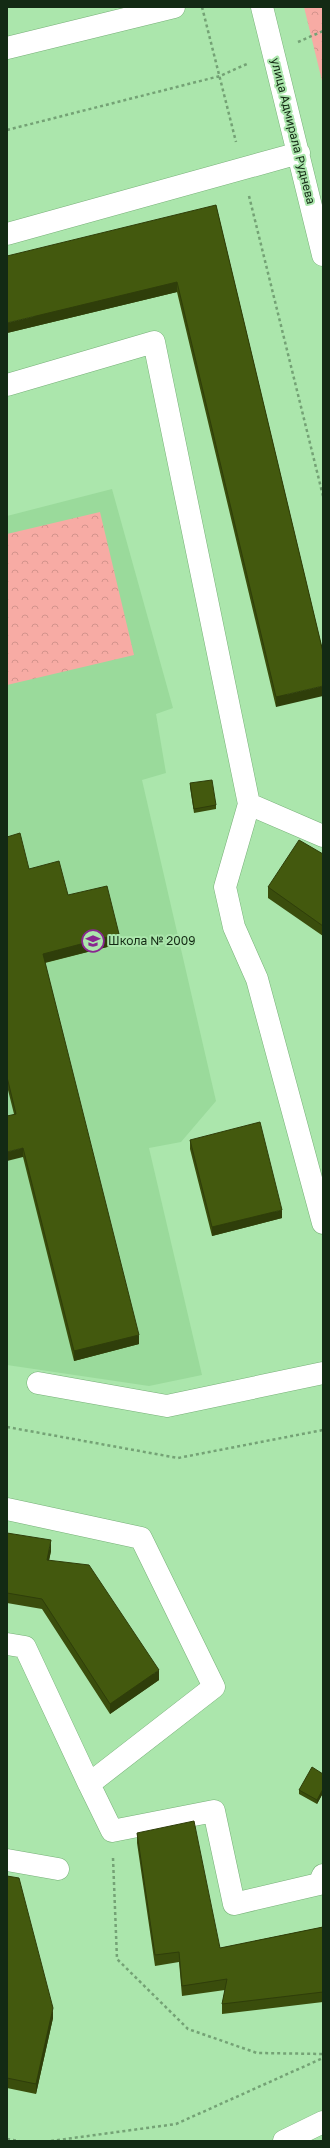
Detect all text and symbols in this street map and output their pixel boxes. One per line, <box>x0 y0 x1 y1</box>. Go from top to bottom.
street label: улица Адмирала Руднева <box>268 56 319 206</box>
school or university icon: Школа № 2009 <box>80 928 106 954</box>
place label: Школа № 2009 <box>108 933 195 948</box>

